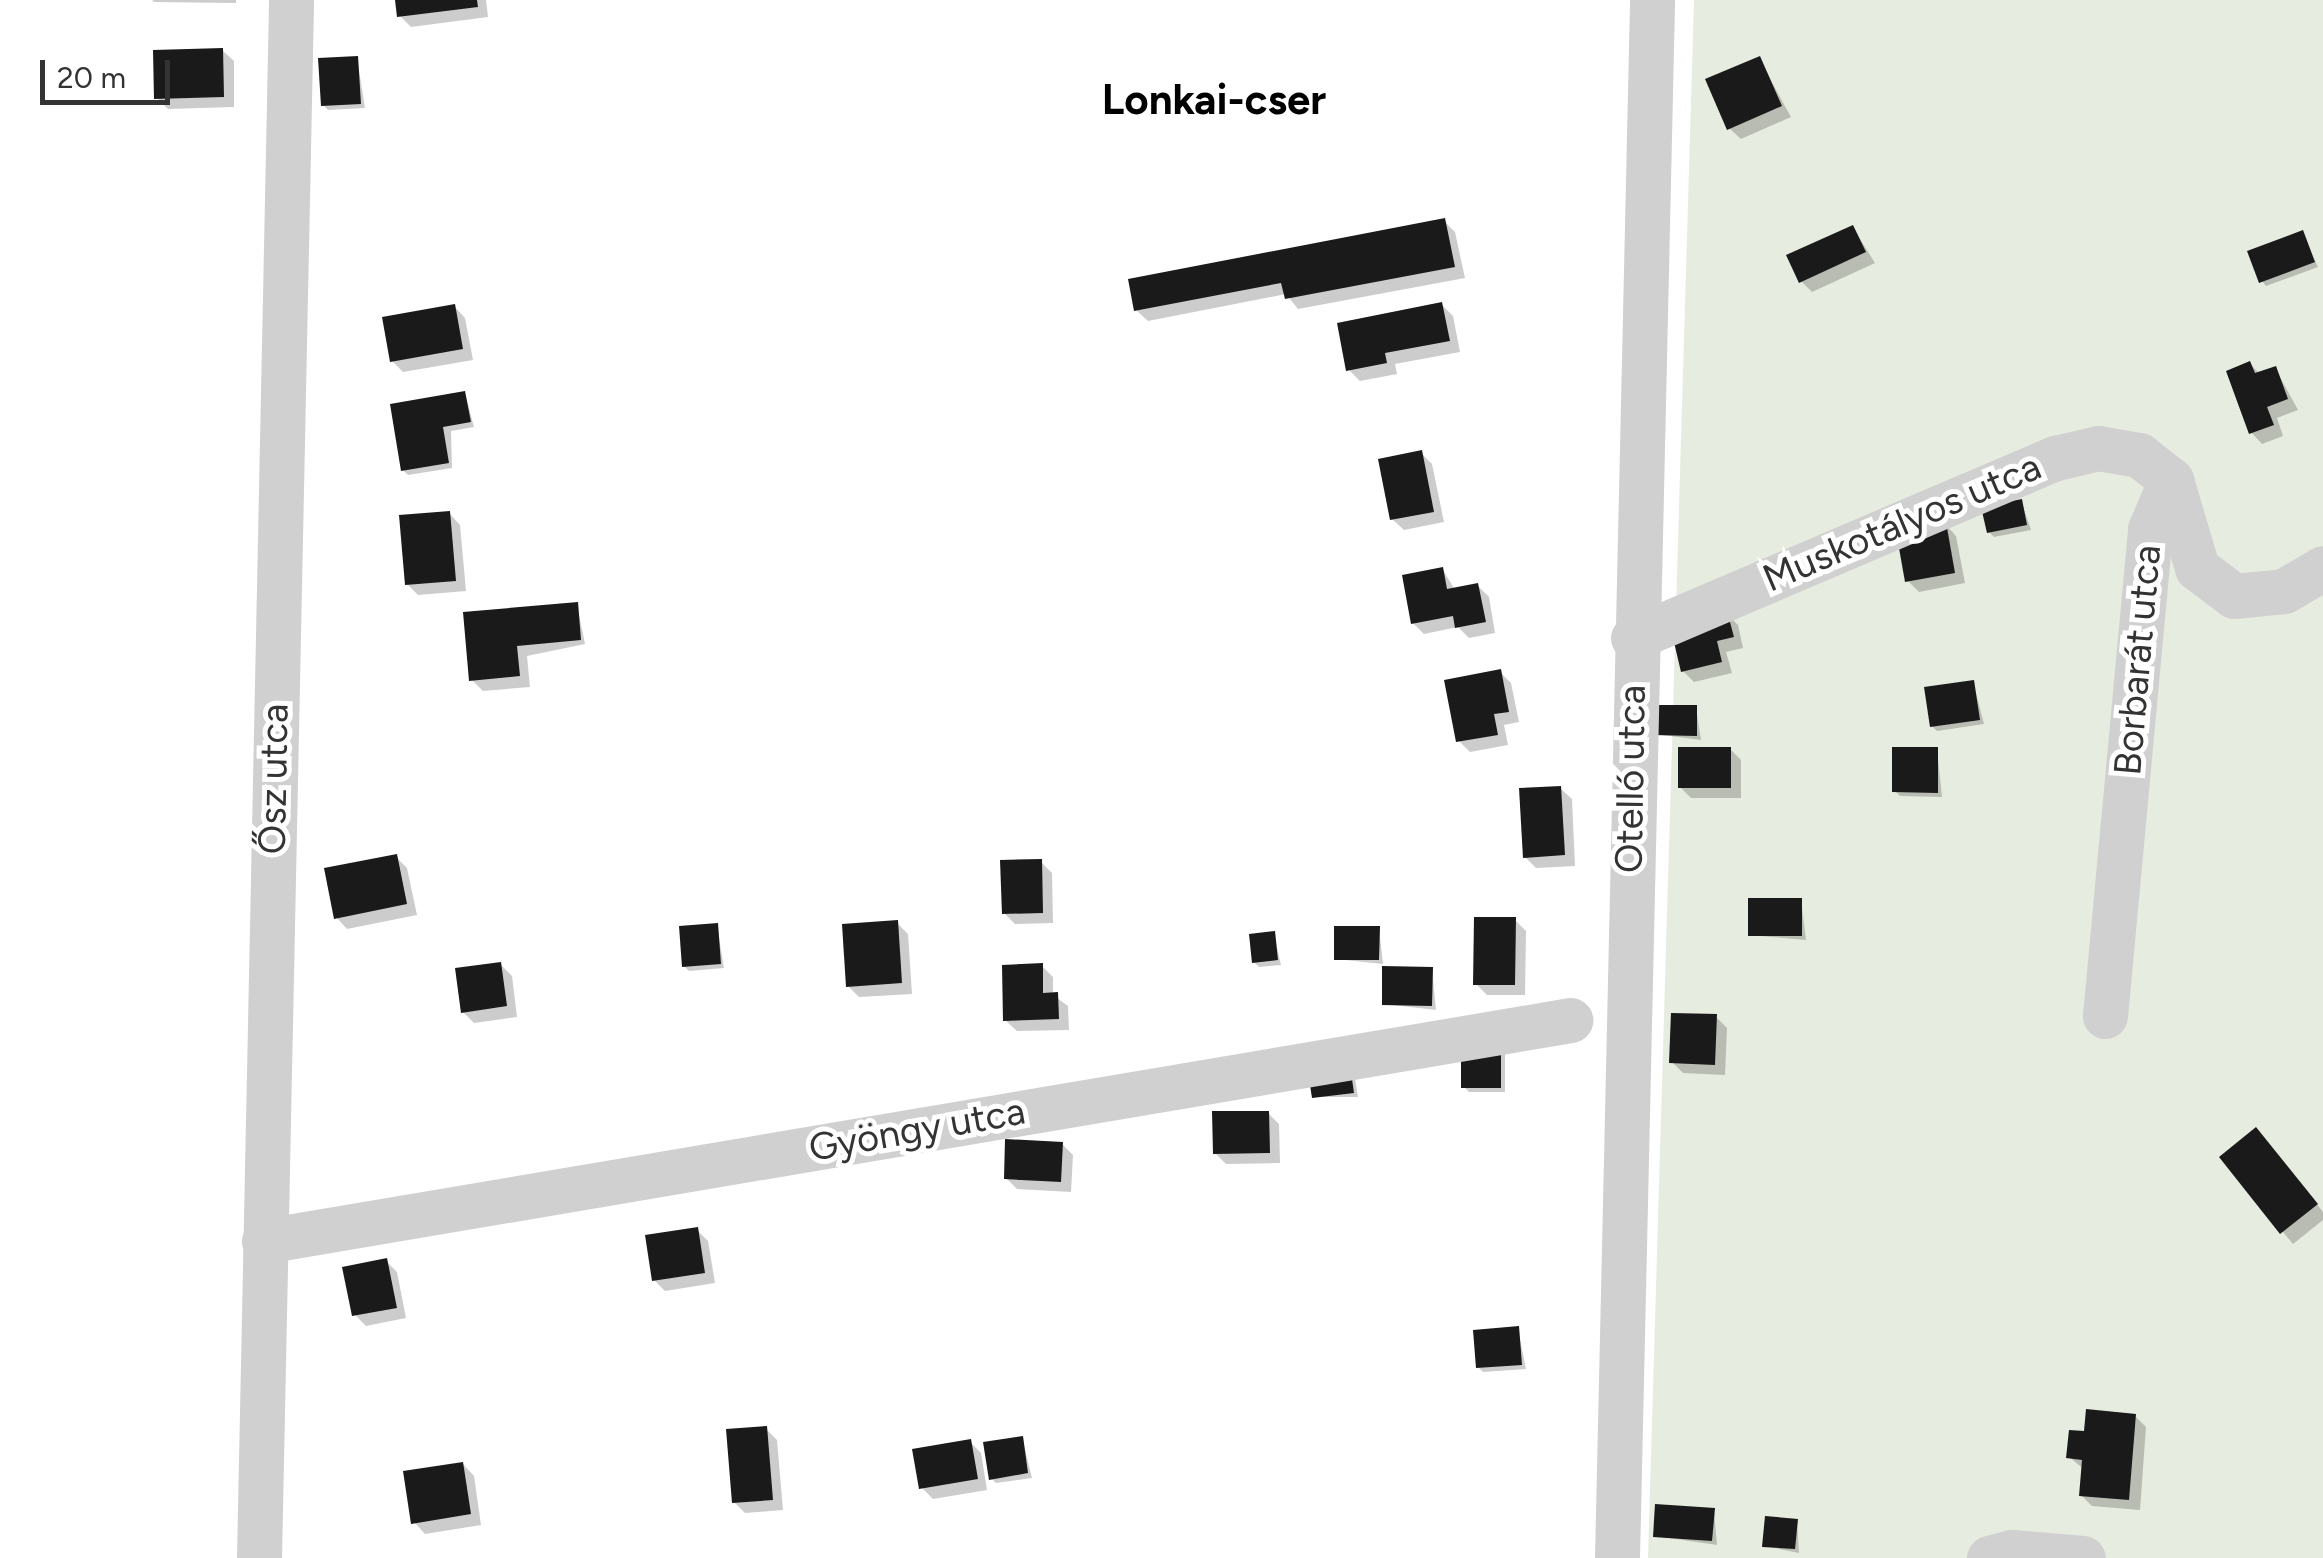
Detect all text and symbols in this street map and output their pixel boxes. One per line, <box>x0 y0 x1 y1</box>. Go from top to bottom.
scale bar <box>45 40 175 102</box>
text: 20 m <box>57 59 126 96</box>
district label: Lonkai-cser <box>1102 75 1326 125</box>
street label: Muskotályos utca <box>1756 444 2048 602</box>
street label: Borbarát utca <box>2105 543 2171 777</box>
street label: Otelló utca <box>1607 685 1655 873</box>
street label: Ősz utca <box>250 703 298 855</box>
street label: Gyöngy utca <box>805 1089 1029 1171</box>

